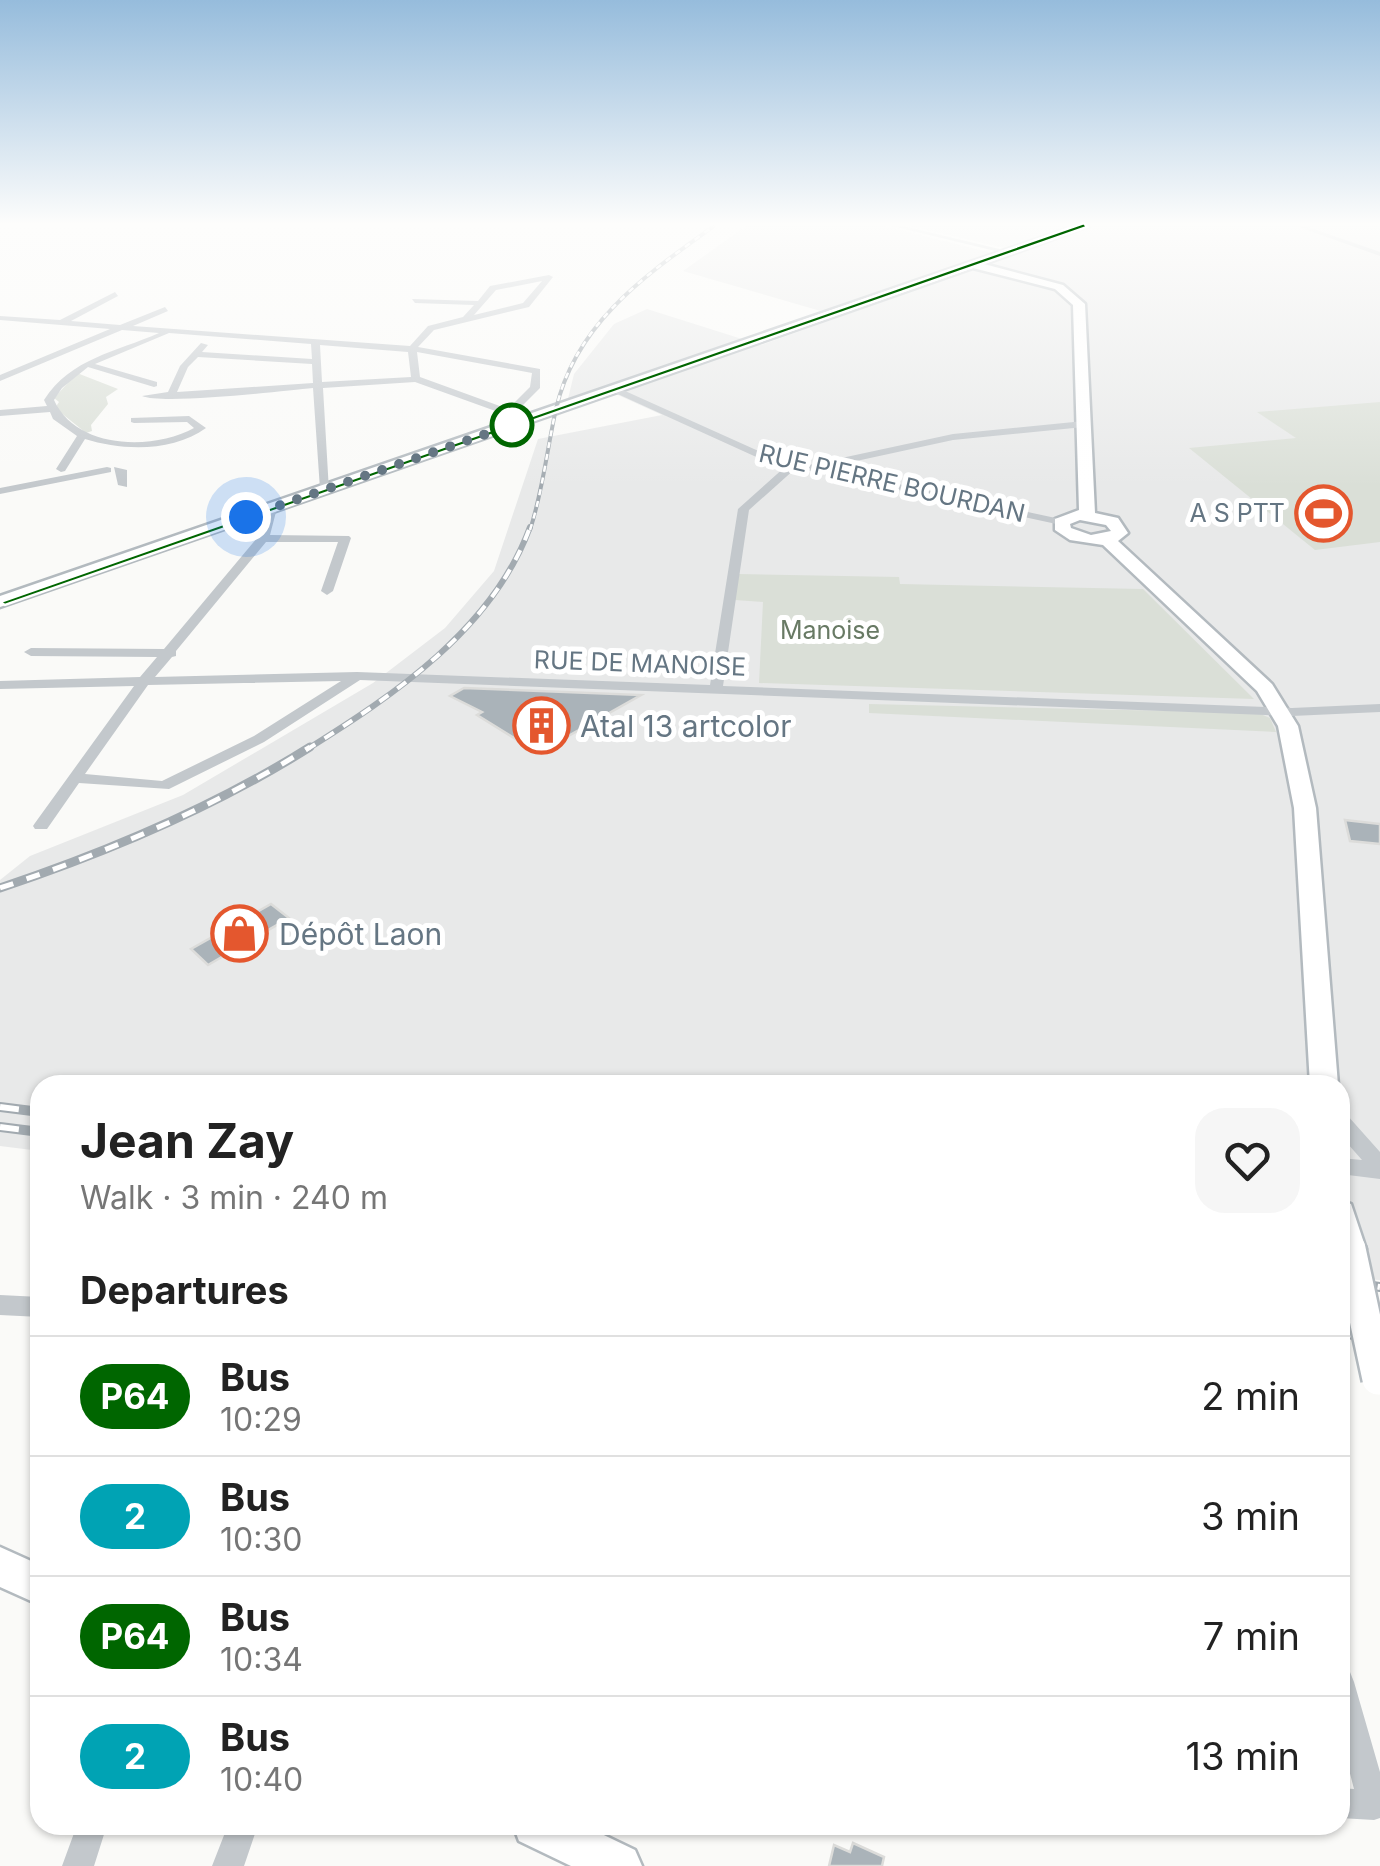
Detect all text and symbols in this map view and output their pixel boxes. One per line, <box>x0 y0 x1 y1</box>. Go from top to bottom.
unlabelled marker <box>491 404 533 446</box>
street label: RUE PIERRE BOURDAN <box>756 438 1028 528</box>
sports icon: A S PTT <box>1294 483 1354 543</box>
your location <box>221 492 271 542</box>
place label: A S PTT <box>1189 498 1285 528</box>
park label: Manoise <box>780 615 880 645</box>
street label: RUE DE MANOISE <box>533 644 747 682</box>
building icon: Atal 13 artcolor <box>511 696 571 756</box>
place label: Atal 13 artcolor <box>580 708 792 744</box>
shop icon: Dépôt Laon <box>210 904 270 964</box>
place label: Dépôt Laon <box>279 916 442 952</box>
button: heart <box>1195 1108 1300 1213</box>
text: Jean Zay <box>80 1111 294 1170</box>
text: Walk · 3 min · 240 m <box>80 1178 388 1217</box>
text: Departures <box>80 1267 289 1313</box>
text: Bus <box>220 1354 290 1400</box>
text: 2 min <box>1201 1373 1300 1419</box>
text: P64 <box>100 1375 170 1417</box>
text: 10:29 <box>220 1400 302 1439</box>
text: Bus <box>220 1474 290 1520</box>
text: 3 min <box>1201 1493 1300 1539</box>
text: 2 <box>124 1495 146 1537</box>
text: 10:30 <box>220 1520 302 1559</box>
text: Bus <box>220 1594 290 1640</box>
text: 7 min <box>1203 1613 1300 1659</box>
text: P64 <box>100 1615 170 1657</box>
text: 10:34 <box>220 1640 303 1679</box>
text: Bus <box>220 1714 290 1760</box>
text: 13 min <box>1185 1733 1300 1779</box>
text: 2 <box>124 1735 146 1777</box>
text: 10:40 <box>220 1760 303 1799</box>

